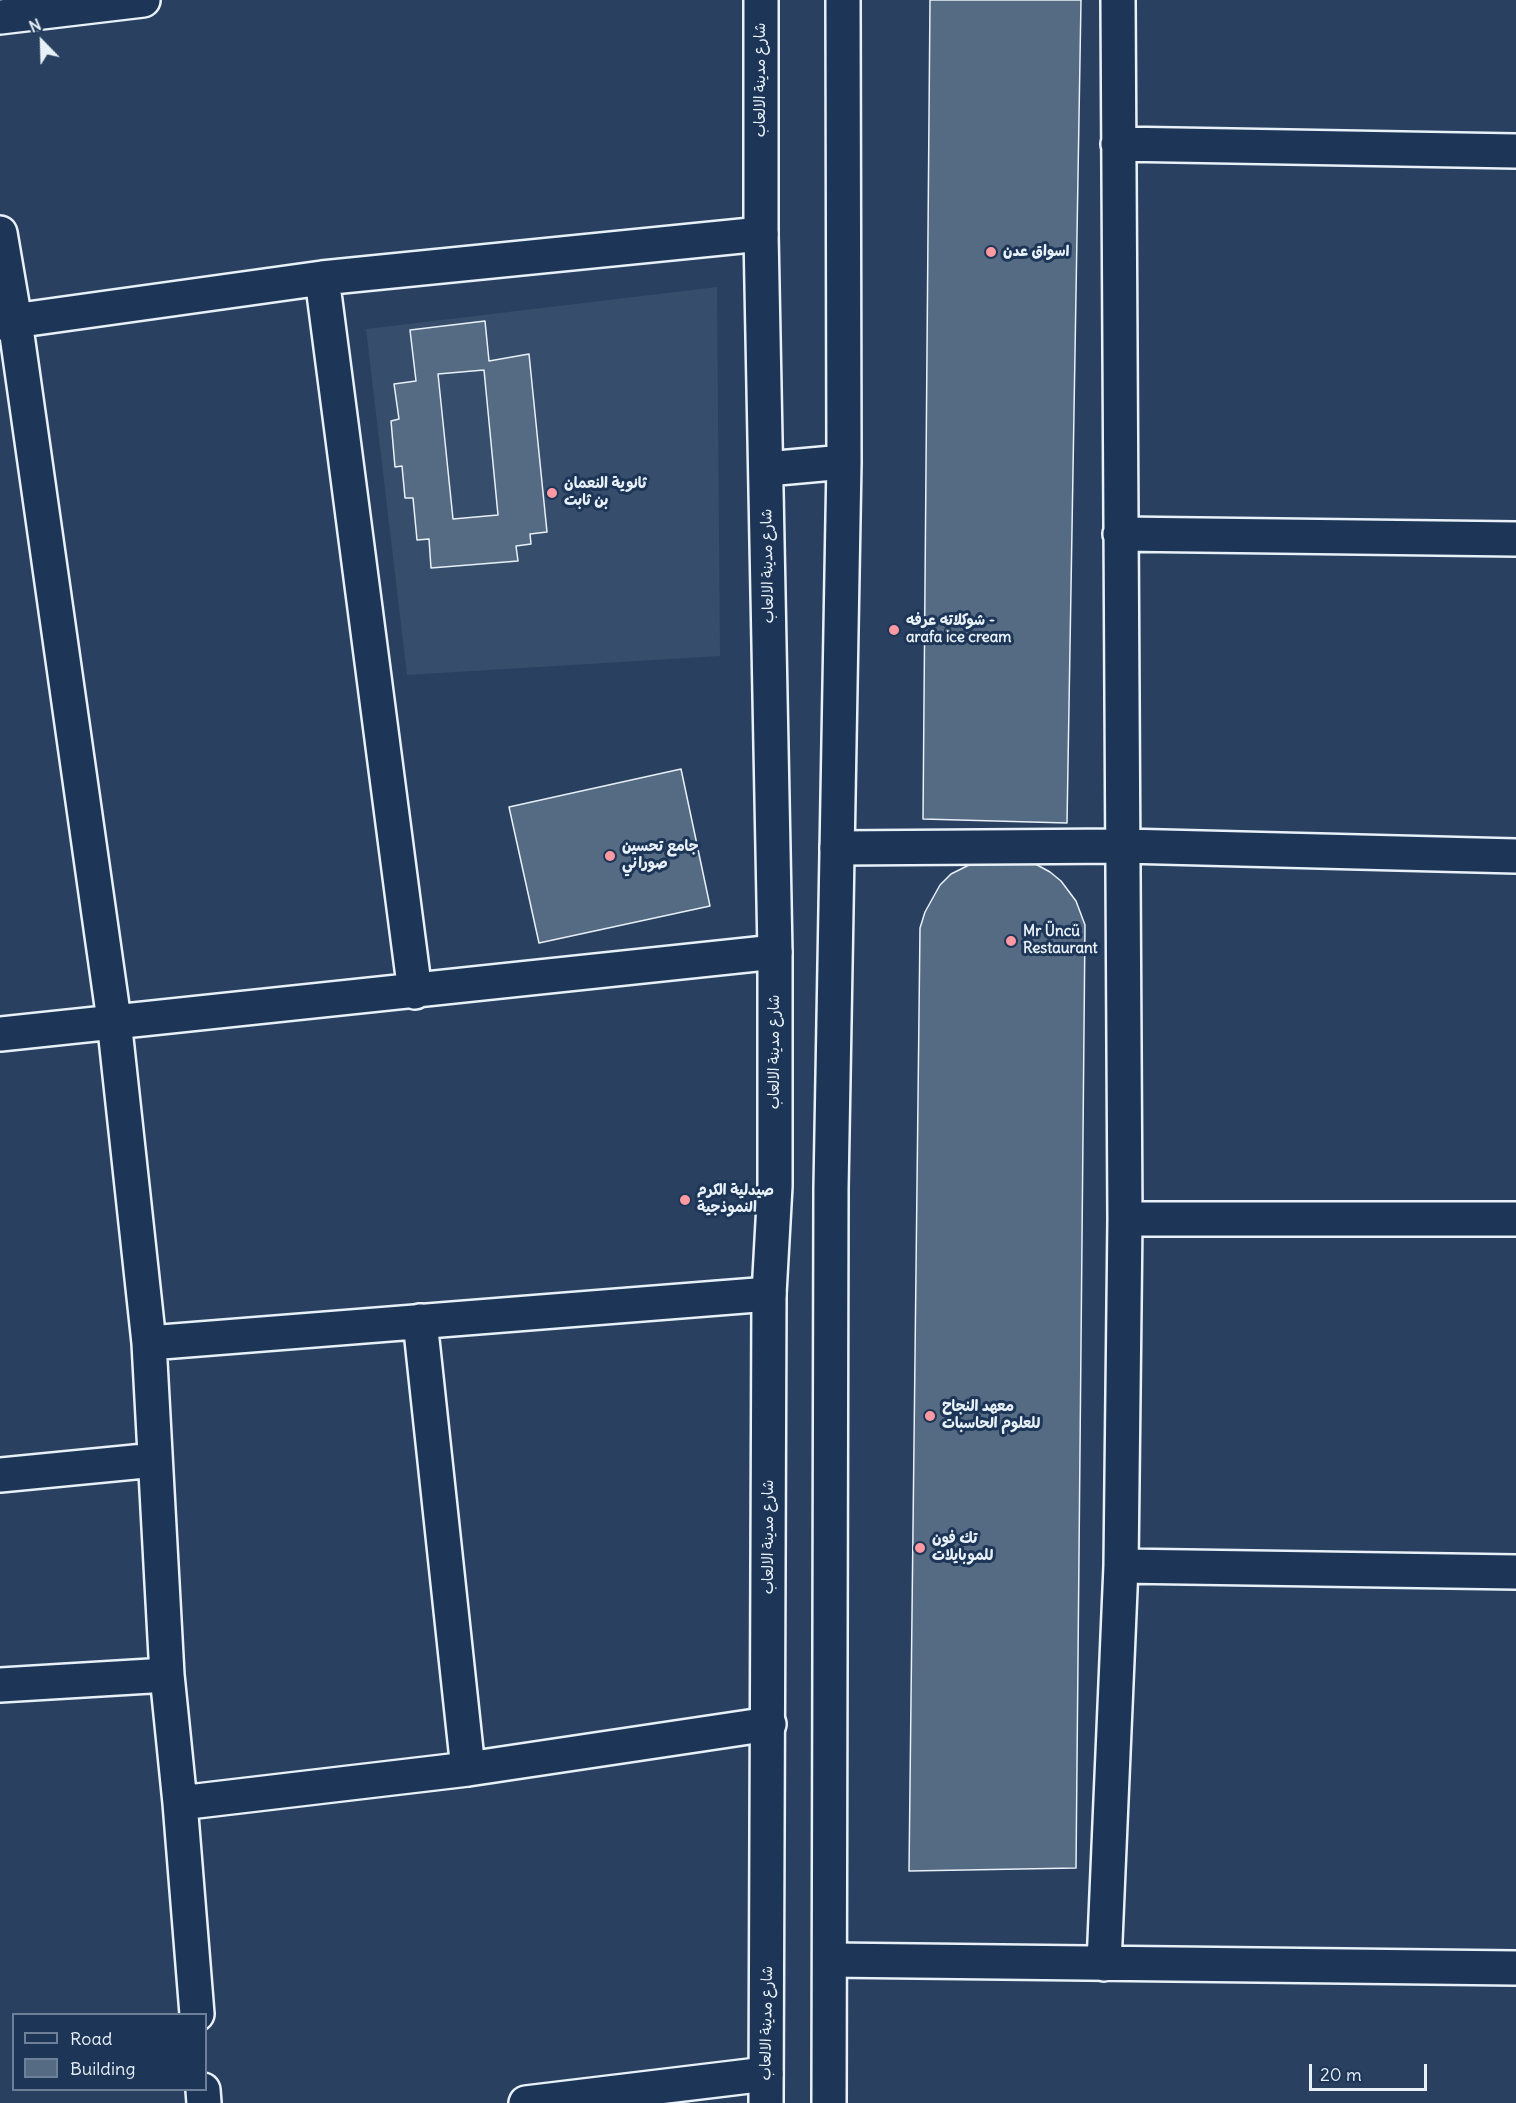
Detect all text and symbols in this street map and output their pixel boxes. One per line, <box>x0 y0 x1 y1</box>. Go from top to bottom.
north arrow <box>12 12 72 72</box>
text: N <box>26 14 44 37</box>
street label: شارع مدينة الالعاب <box>752 23 770 137</box>
place label: اسواق عدن <box>1003 243 1069 261</box>
marker: اسواق عدن <box>984 245 998 259</box>
place label: ثانوية النعمان بن ثابت <box>564 475 646 510</box>
marker: ثانوية النعمان بن ثابت <box>545 486 559 500</box>
street label: شارع مدينة الالعاب <box>758 509 778 623</box>
place label: شوكلاته عرفه - arafa ice cream <box>906 612 1011 647</box>
marker: شوكلاته عرفه - arafa ice cream <box>887 623 901 637</box>
place label: جامع تحسين صوراني <box>622 838 699 873</box>
marker: جامع تحسين صوراني <box>603 849 617 863</box>
place label: Mr Üncü Restaurant <box>1023 923 1098 958</box>
marker: Mr Üncü Restaurant <box>1004 934 1018 948</box>
street label: شارع مدينة الالعاب <box>766 995 784 1109</box>
place label: صيدلية الكرم النموذجية <box>697 1182 774 1217</box>
marker: صيدلية الكرم النموذجية <box>678 1193 692 1207</box>
place label: معهد النجاح للعلوم الحاسبات <box>942 1398 1040 1433</box>
marker: معهد النجاح للعلوم الحاسبات <box>923 1409 937 1423</box>
street label: شارع مدينة الالعاب <box>760 1480 778 1594</box>
place label: تك فون للموبايلات <box>932 1530 993 1565</box>
marker: تك فون للموبايلات <box>913 1541 927 1555</box>
street label: شارع مدينة الالعاب <box>757 1966 777 2080</box>
legend <box>12 2013 207 2091</box>
text: Road <box>70 2027 112 2050</box>
scale bar <box>1312 2052 1430 2090</box>
text: Building <box>70 2057 135 2080</box>
text: 20 m <box>1320 2063 1362 2086</box>

